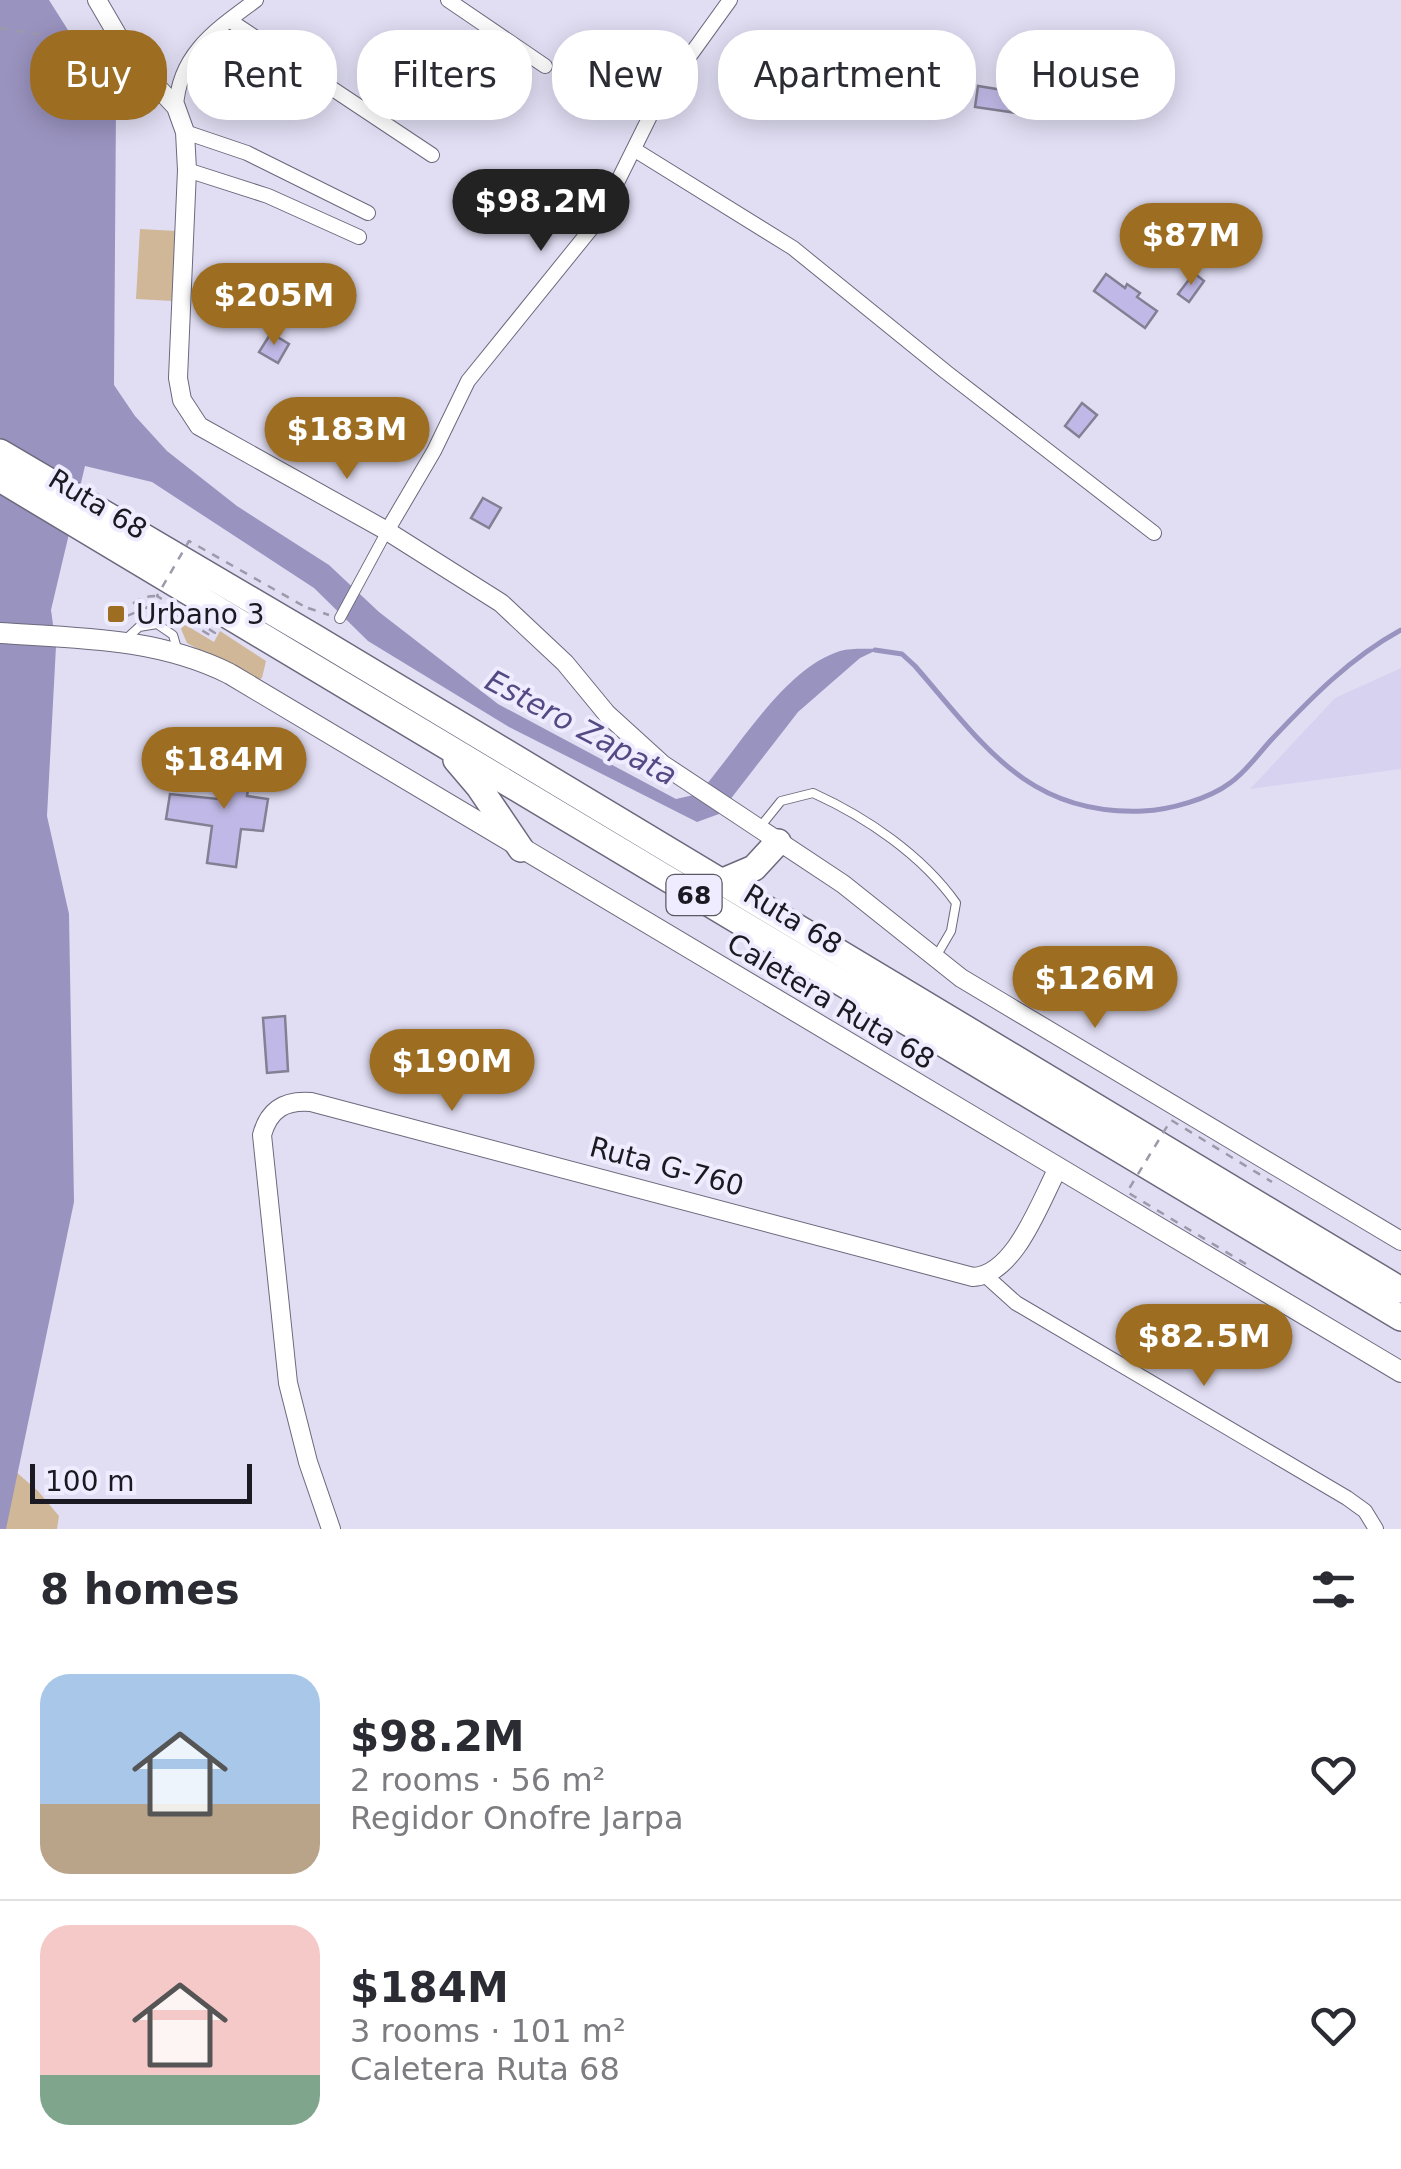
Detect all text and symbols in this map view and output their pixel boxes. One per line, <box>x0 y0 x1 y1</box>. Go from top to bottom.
chip: Buy <box>30 30 167 120</box>
chip: Rent <box>187 30 337 120</box>
chip: Filters <box>357 30 532 120</box>
chip: New <box>552 30 698 120</box>
chip: Apartment <box>718 30 976 120</box>
chip: House <box>996 30 1175 120</box>
pin: $98.2M <box>460 169 622 254</box>
text: $98.2M <box>474 182 608 220</box>
pin: $87M <box>1132 203 1250 288</box>
text: $87M <box>1142 216 1240 254</box>
pin: $205M <box>204 263 344 348</box>
text: $205M <box>214 276 334 314</box>
pin: $183M <box>277 397 417 482</box>
text: $183M <box>287 410 407 448</box>
street label: Ruta 68 <box>43 462 153 547</box>
place label: Urbano 3 <box>136 598 265 631</box>
marker: Urbano 3 <box>105 603 127 625</box>
water label: Estero Zapata <box>480 662 683 793</box>
pin: $184M <box>154 727 294 812</box>
text: $184M <box>164 740 284 778</box>
road number: 68 <box>666 875 722 915</box>
street label: Ruta 68 <box>738 877 848 962</box>
street label: Caletera Ruta 68 <box>721 926 940 1076</box>
pin: $126M <box>1025 946 1165 1031</box>
text: $126M <box>1035 959 1155 997</box>
pin: $190M <box>382 1029 522 1114</box>
text: $190M <box>392 1042 512 1080</box>
street label: Ruta G-760 <box>586 1130 748 1203</box>
pin: $82.5M <box>1123 1304 1285 1389</box>
text: $82.5M <box>1137 1317 1271 1355</box>
scale bar <box>30 1459 252 1504</box>
text: 100 m <box>45 1465 135 1498</box>
icon: filters <box>1306 1562 1361 1617</box>
text: 8 homes <box>40 1565 240 1614</box>
text: $98.2M <box>350 1712 525 1761</box>
icon: home <box>120 1714 240 1834</box>
icon: heart <box>1306 1747 1361 1802</box>
text: 2 rooms · 56 m² <box>350 1761 605 1799</box>
text: Regidor Onofre Jarpa <box>350 1799 684 1837</box>
text: $184M <box>350 1963 509 2012</box>
icon: home <box>120 1965 240 2085</box>
icon: heart <box>1306 1998 1361 2053</box>
text: 3 rooms · 101 m² <box>350 2012 626 2050</box>
text: Caletera Ruta 68 <box>350 2050 620 2088</box>

